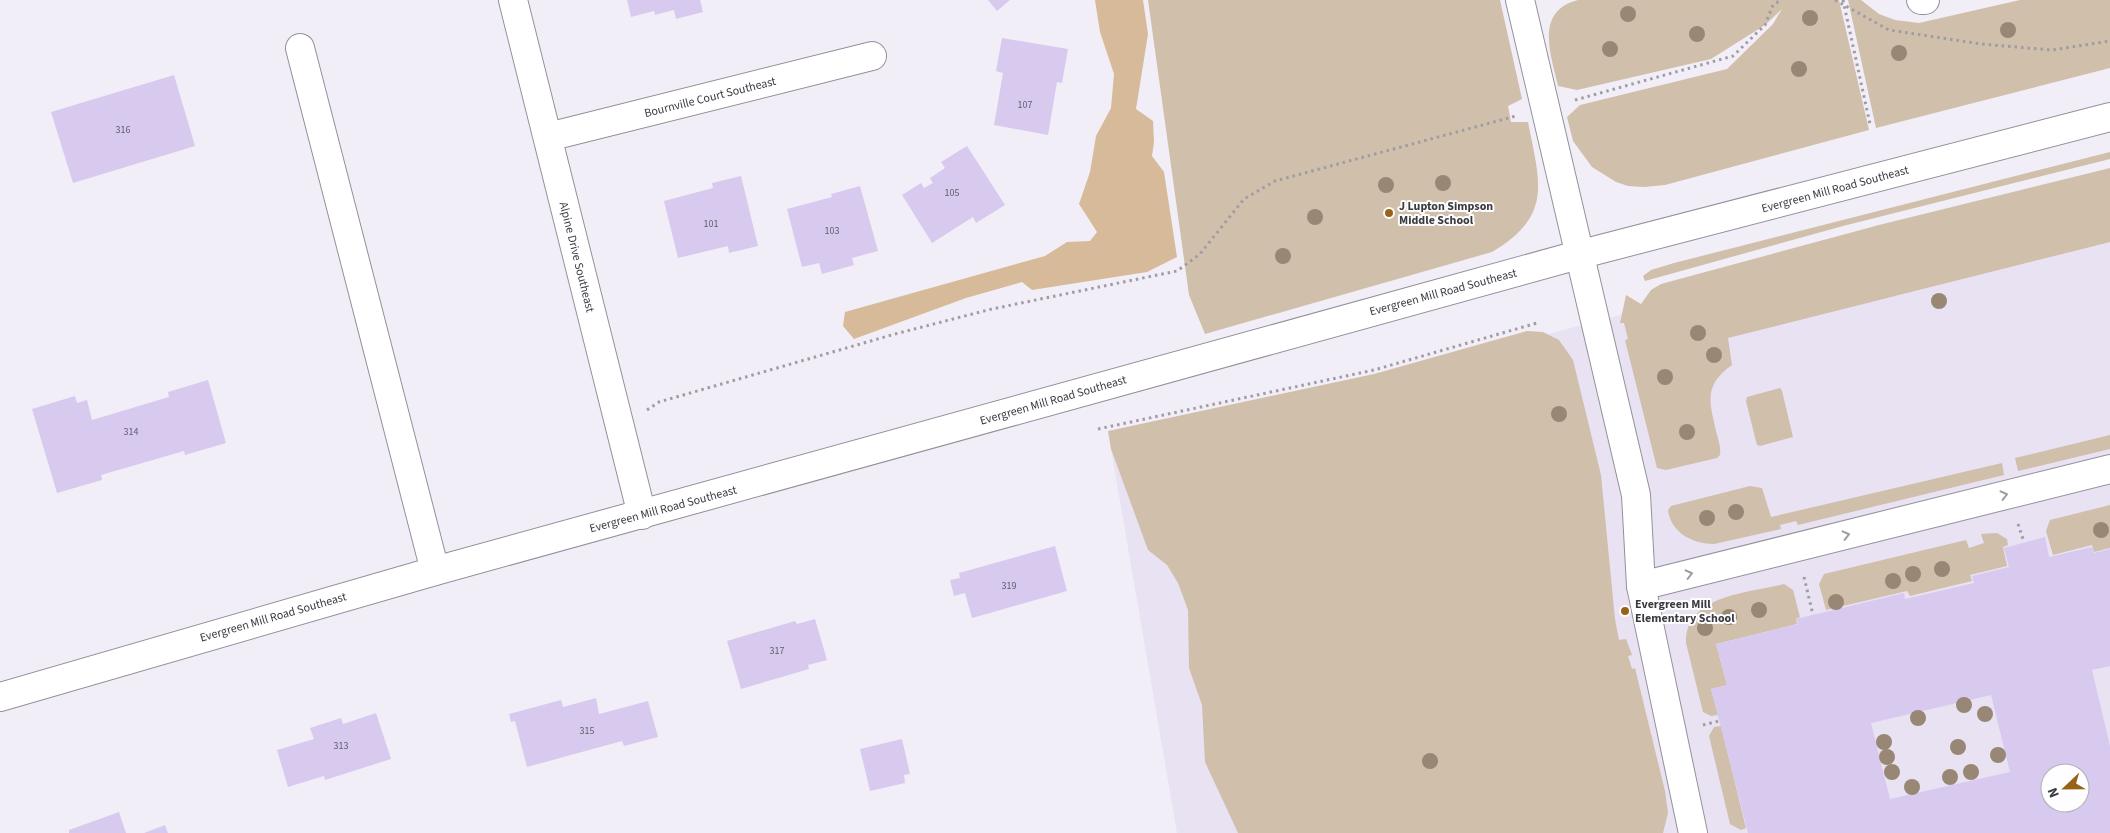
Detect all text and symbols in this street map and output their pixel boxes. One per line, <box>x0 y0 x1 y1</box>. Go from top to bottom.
street label: Bournville Court Southeast <box>643 73 778 122</box>
house number: 107 <box>1018 98 1032 112</box>
house number: 316 <box>116 123 130 137</box>
street label: Evergreen Mill Road Southeast <box>1760 162 1911 217</box>
house number: 105 <box>945 186 959 200</box>
place label: J Lupton Simpson Middle School <box>1399 198 1493 229</box>
street label: Alpine Drive Southeast <box>555 200 598 314</box>
marker: J Lupton Simpson Middle School <box>1383 207 1395 219</box>
house number: 101 <box>704 217 718 231</box>
house number: 103 <box>825 224 839 238</box>
street label: Evergreen Mill Road Southeast <box>1368 265 1519 320</box>
street label: Evergreen Mill Road Southeast <box>978 371 1128 430</box>
house number: 314 <box>124 425 138 439</box>
street label: Evergreen Mill Road Southeast <box>588 482 739 537</box>
one-way arrow <box>1999 490 2008 501</box>
one-way arrow <box>1842 530 1850 540</box>
one-way arrow <box>1684 569 1693 580</box>
house number: 319 <box>1002 579 1016 593</box>
street label: Evergreen Mill Road Southeast <box>198 588 348 647</box>
place label: Evergreen Mill Elementary School <box>1635 596 1735 627</box>
marker: Evergreen Mill Elementary School <box>1619 605 1631 617</box>
house number: 317 <box>770 644 784 658</box>
house number: 315 <box>580 724 594 738</box>
house number: 313 <box>334 739 348 753</box>
north arrow <box>2040 763 2090 813</box>
text: N <box>2043 784 2065 801</box>

